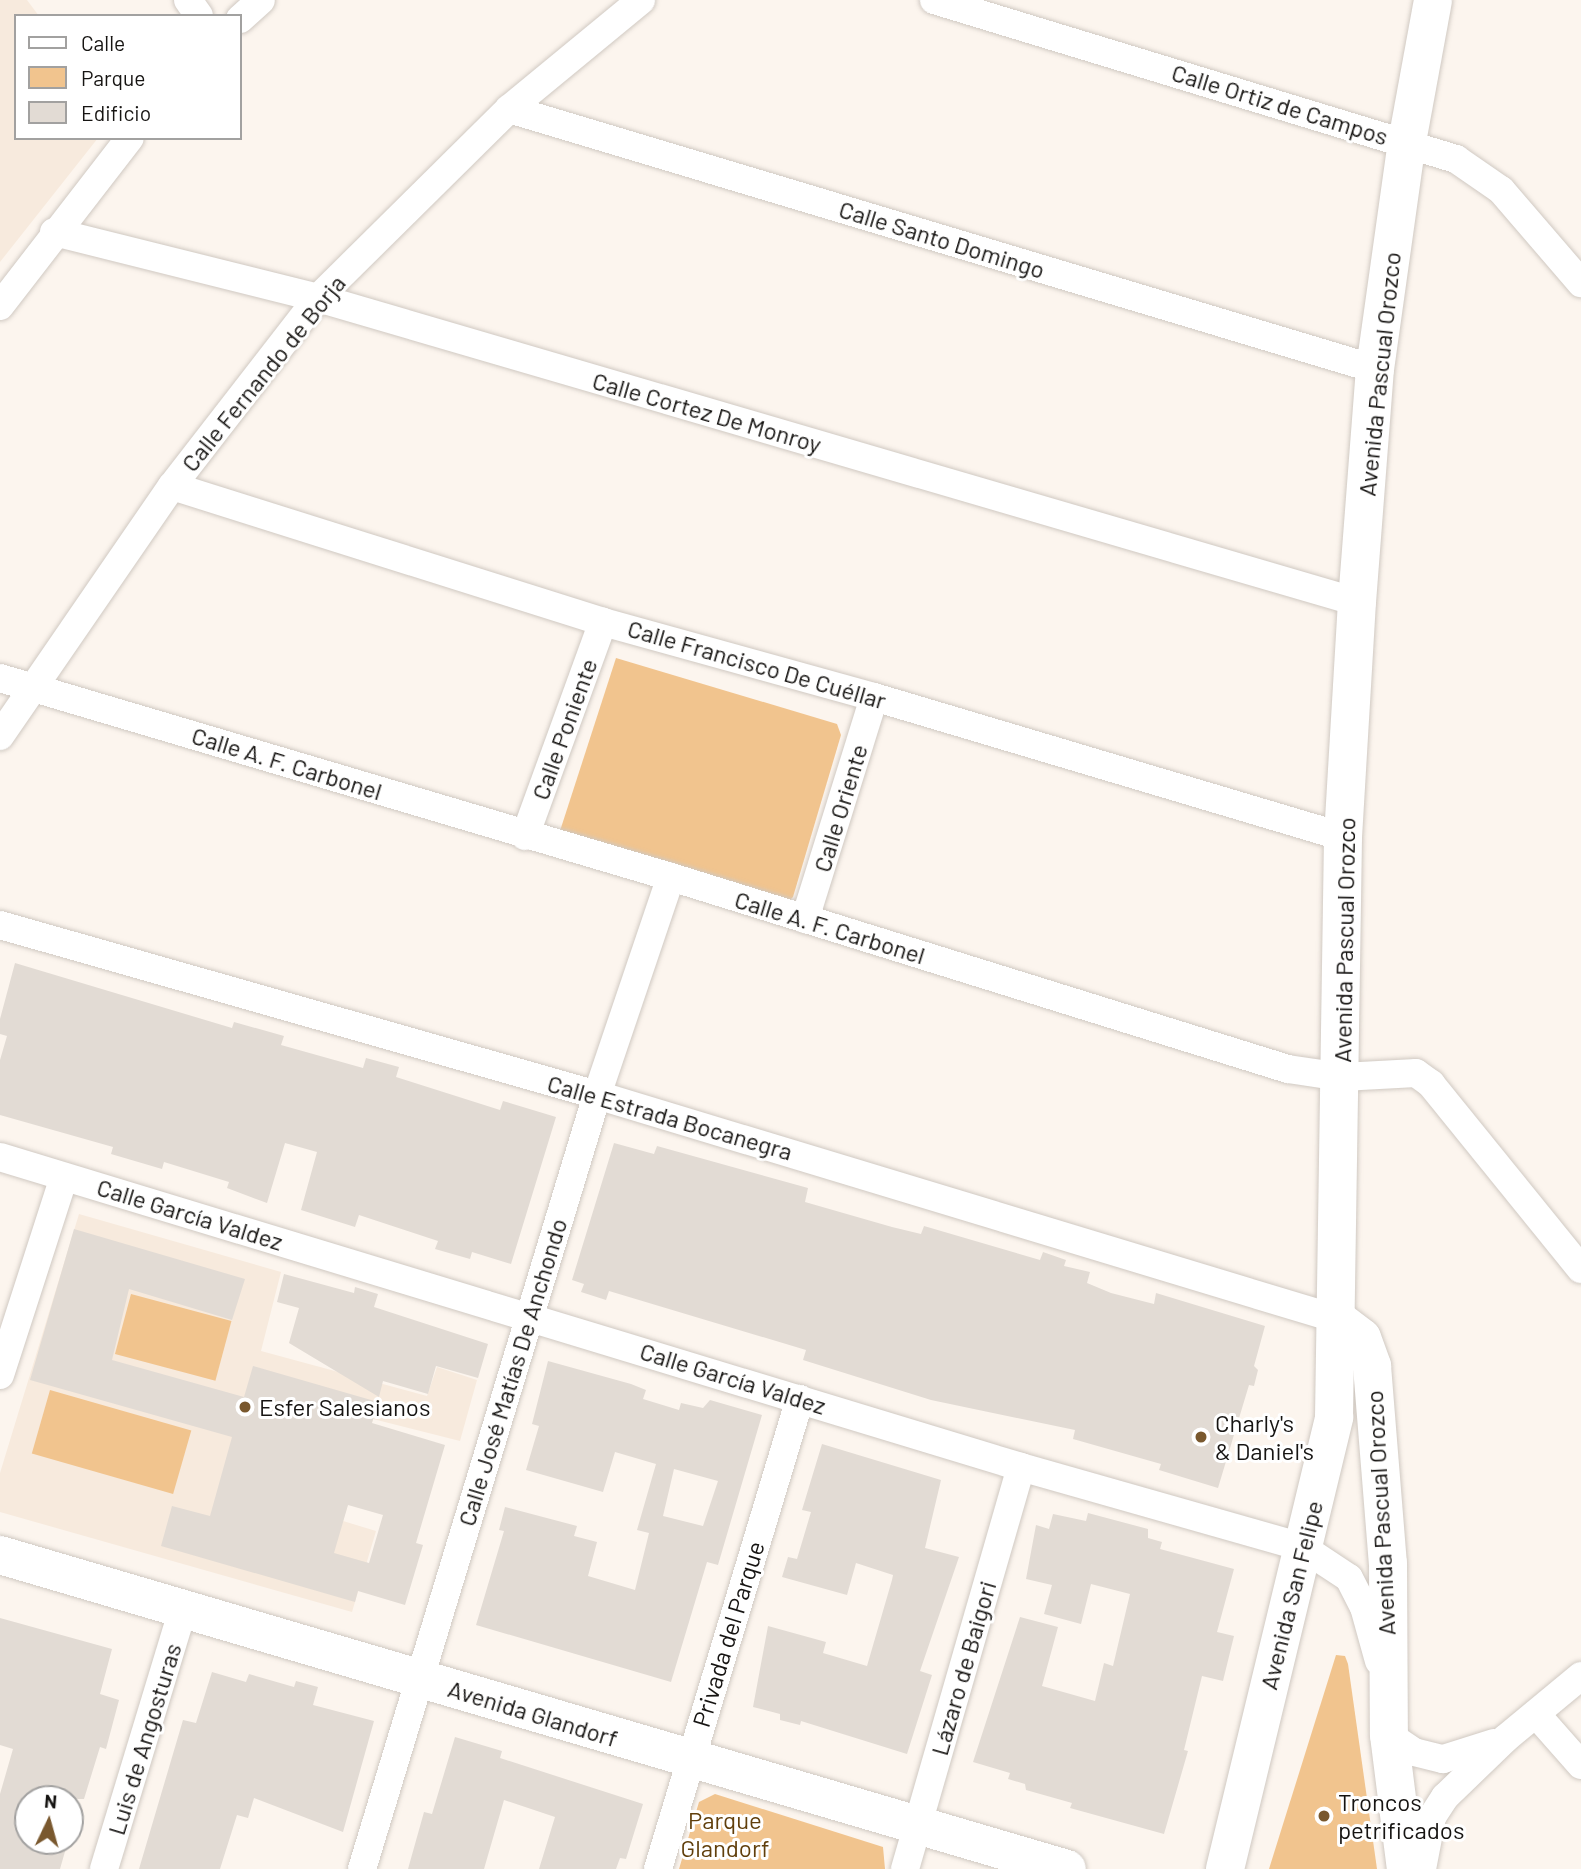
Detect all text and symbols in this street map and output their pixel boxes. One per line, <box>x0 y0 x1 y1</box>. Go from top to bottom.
legend <box>14 14 242 140</box>
text: Calle <box>81 30 125 55</box>
street label: Calle Ortiz de Campos <box>1168 57 1392 151</box>
text: Parque <box>81 65 146 90</box>
text: Edificio <box>81 100 151 125</box>
street label: Calle Santo Domingo <box>836 194 1048 284</box>
street label: Avenida Pascual Orozco <box>1352 250 1406 498</box>
street label: Calle Fernando de Borja <box>175 269 351 477</box>
street label: Calle Cortez De Monroy <box>589 366 825 458</box>
street label: Calle Francisco De Cuéllar <box>624 613 890 715</box>
street label: Calle Poniente <box>525 654 603 804</box>
street label: Calle A. F. Carbonel <box>188 720 386 806</box>
street label: Calle Oriente <box>807 741 873 875</box>
street label: Avenida Pascual Orozco <box>1327 817 1361 1063</box>
street label: Calle A. F. Carbonel <box>731 884 929 970</box>
street label: Calle Estrada Bocanegra <box>544 1068 796 1166</box>
street label: Calle García Valdez <box>94 1172 286 1256</box>
street label: Calle José Matías De Anchondo <box>451 1215 573 1529</box>
street label: Calle García Valdez <box>637 1336 829 1420</box>
street label: Avenida Pascual Orozco <box>1359 1390 1401 1636</box>
place label: Esfer Salesianos <box>259 1393 430 1421</box>
marker: Esfer Salesianos <box>237 1399 253 1415</box>
place label: Charly's & Daniel's <box>1215 1409 1314 1465</box>
marker: Charly's & Daniel's <box>1193 1429 1209 1445</box>
street label: Avenida San Felipe <box>1254 1497 1328 1693</box>
street label: Privada del Parque <box>686 1538 770 1730</box>
street label: Lázaro de Baigori <box>924 1577 1002 1759</box>
street label: Luis de Angosturas <box>101 1640 187 1838</box>
street label: Avenida Glandorf <box>445 1674 621 1752</box>
north arrow <box>14 1785 84 1855</box>
place label: Troncos petrificados <box>1338 1788 1464 1844</box>
text: N <box>43 1789 58 1813</box>
park label: Parque Glandorf <box>680 1806 770 1862</box>
marker: Troncos petrificados <box>1316 1808 1332 1824</box>

